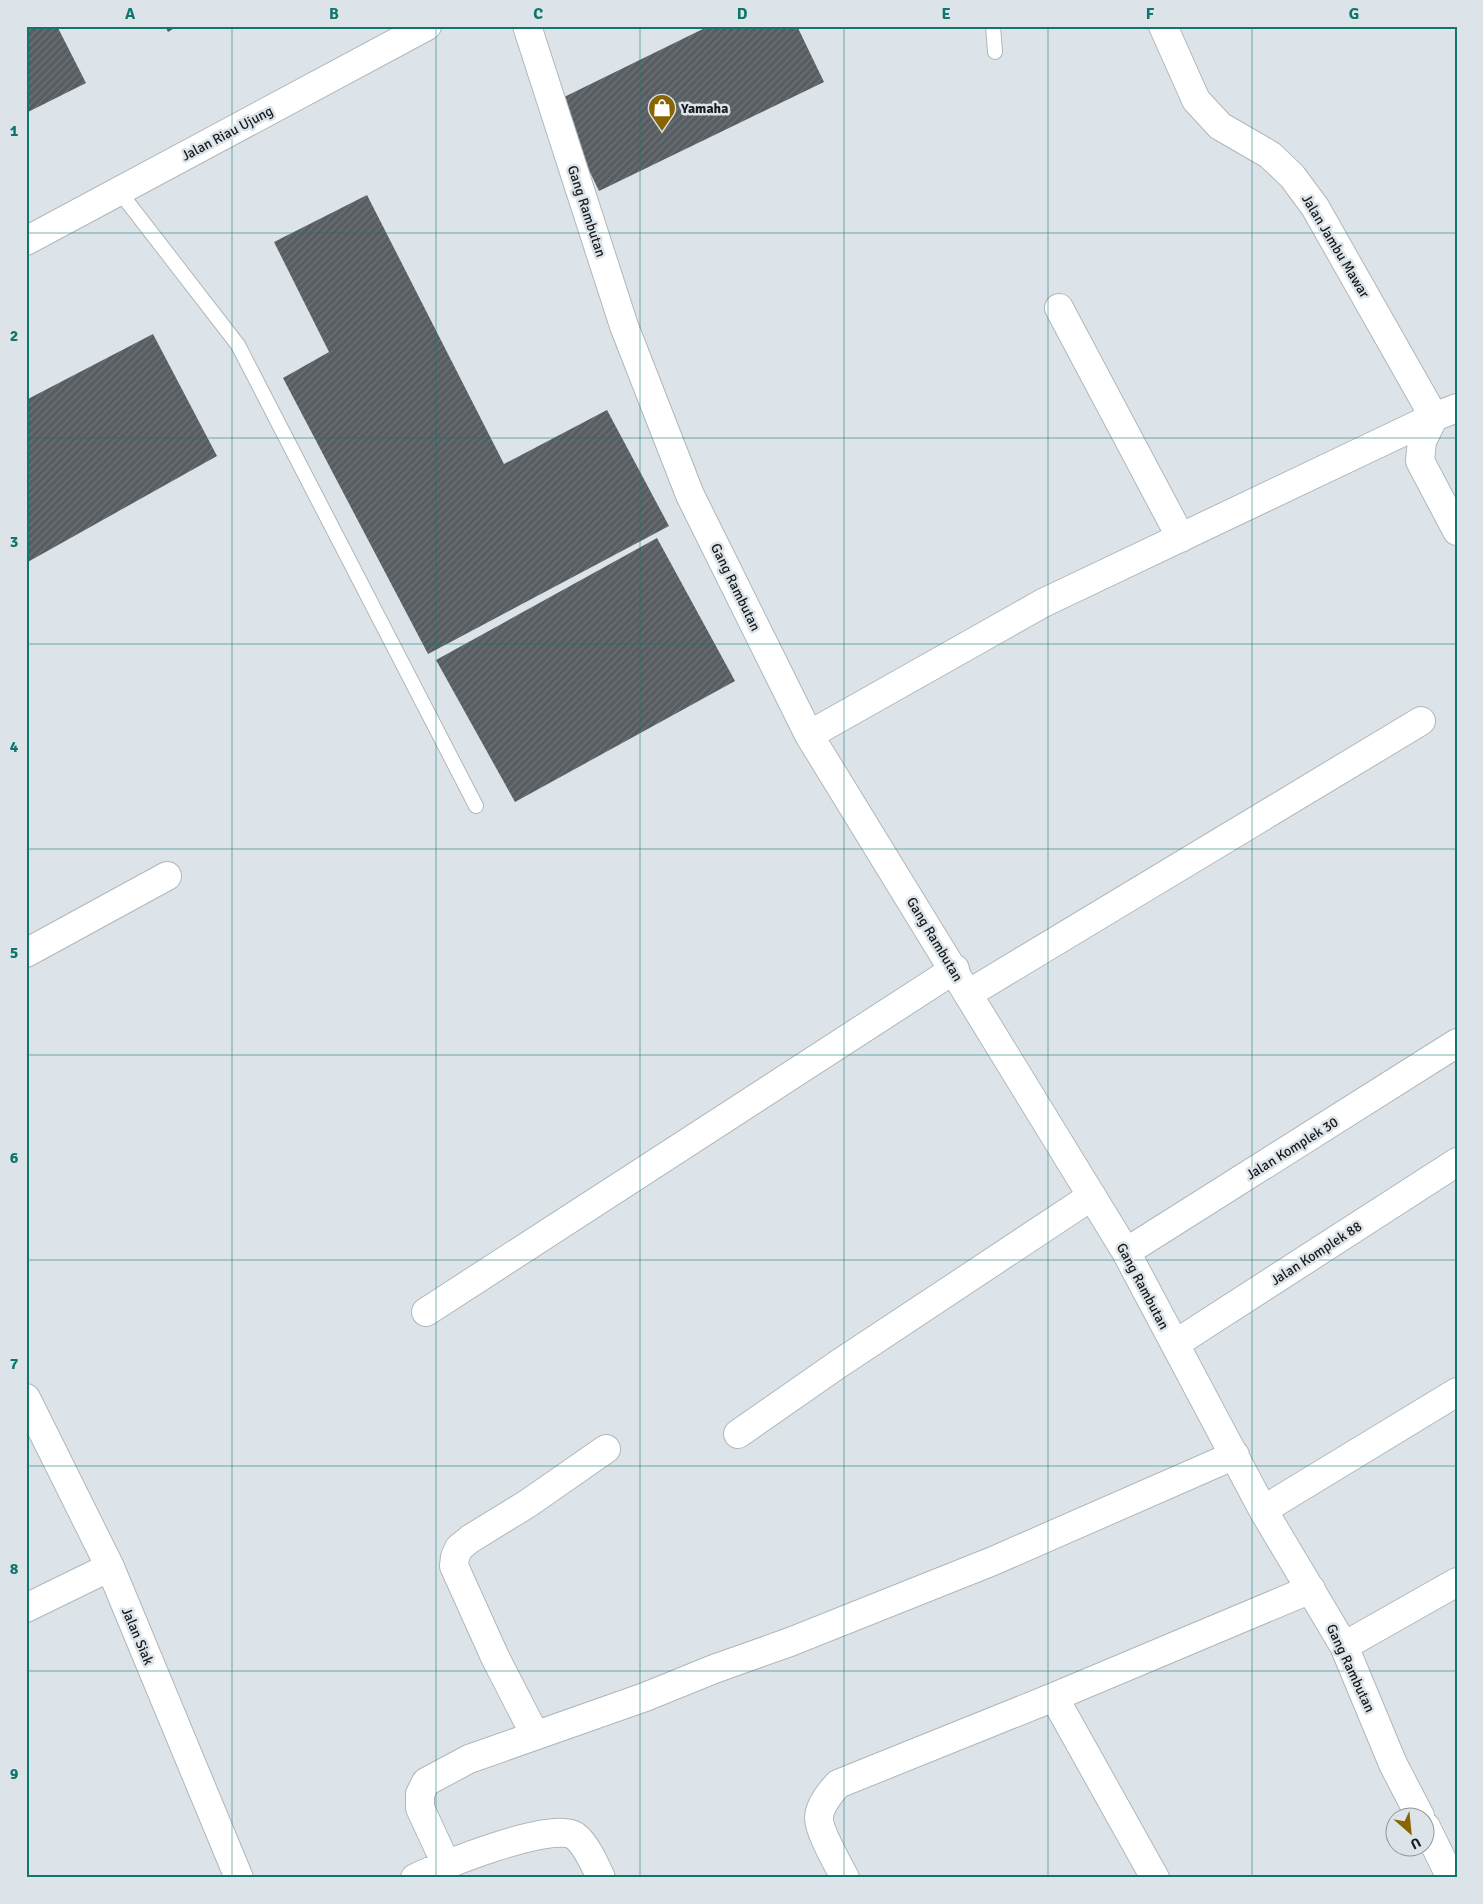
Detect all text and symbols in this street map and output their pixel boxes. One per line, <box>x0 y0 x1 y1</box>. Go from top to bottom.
text: A <box>125 4 136 24</box>
text: B <box>329 4 339 24</box>
text: C <box>533 4 543 24</box>
text: D <box>737 4 748 24</box>
text: E <box>941 4 951 24</box>
text: F <box>1146 4 1155 24</box>
text: G <box>1349 4 1359 24</box>
shop icon: Yamaha <box>647 93 677 132</box>
place label: Yamaha <box>680 100 728 117</box>
street label: Jalan Riau Ujung <box>179 102 276 165</box>
text: 1 <box>10 121 19 141</box>
street label: Gang Rambutan <box>564 163 609 259</box>
street label: Jalan Jambu Mawar <box>1298 191 1374 302</box>
text: 2 <box>10 326 18 346</box>
text: 3 <box>10 532 18 552</box>
street label: Gang Rambutan <box>707 541 764 634</box>
text: 4 <box>10 737 19 757</box>
street label: Gang Rambutan <box>903 894 966 985</box>
text: 5 <box>10 943 18 963</box>
street label: Jalan Komplek 30 <box>1243 1113 1341 1183</box>
text: 6 <box>10 1148 19 1168</box>
street label: Jalan Komplek 88 <box>1268 1218 1365 1289</box>
street label: Gang Rambutan <box>1113 1240 1172 1332</box>
text: 7 <box>10 1354 19 1374</box>
text: 8 <box>10 1559 19 1579</box>
street label: Jalan Siak <box>118 1605 157 1667</box>
street label: Gang Rambutan <box>1323 1621 1378 1715</box>
text: 9 <box>10 1764 19 1784</box>
north arrow <box>1386 1806 1436 1856</box>
text: U <box>1408 1833 1424 1853</box>

